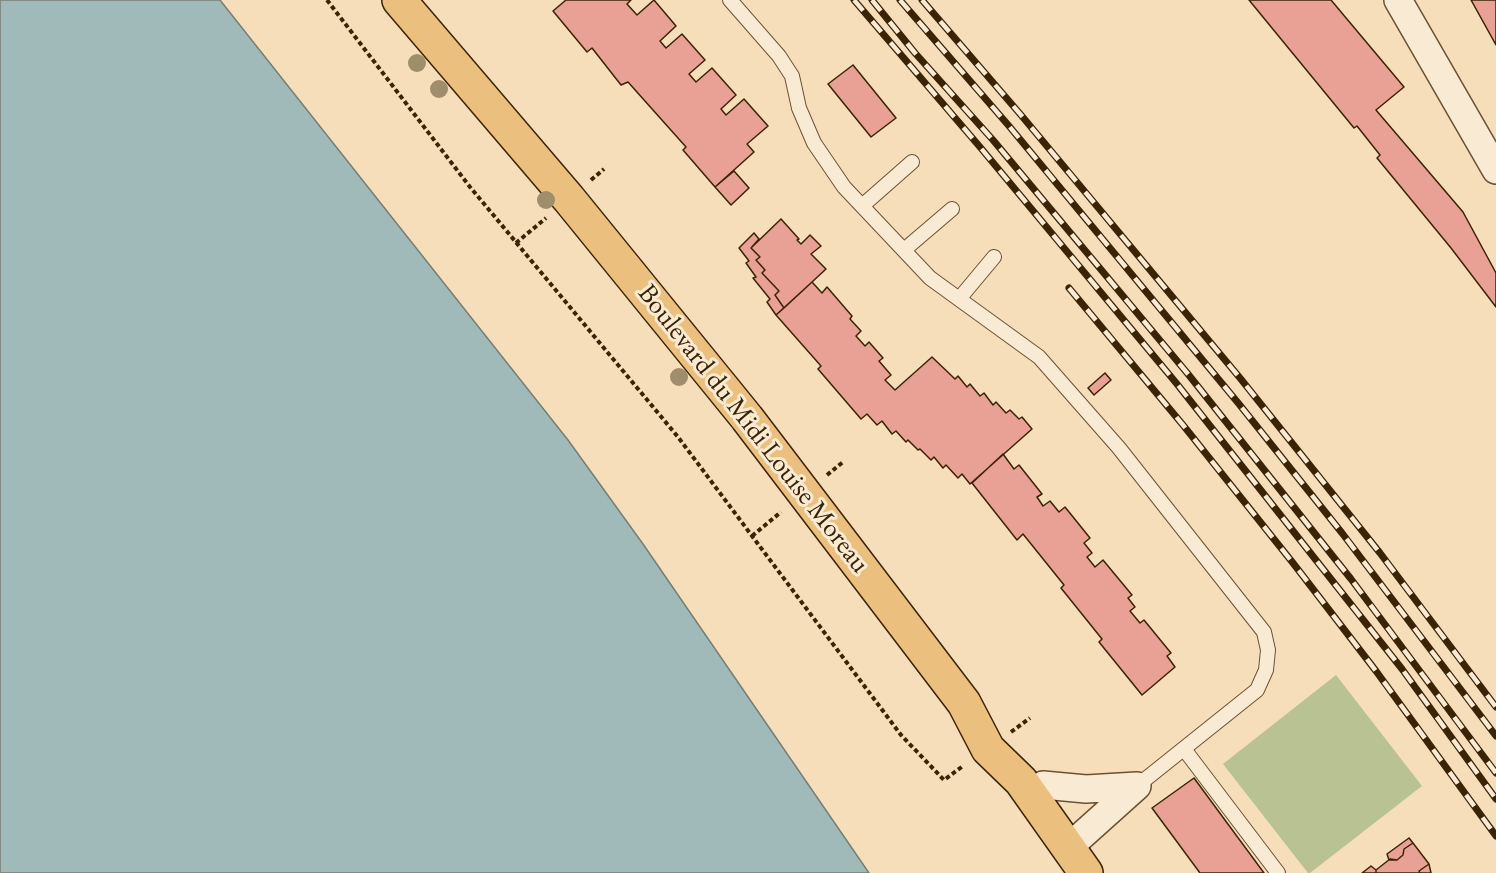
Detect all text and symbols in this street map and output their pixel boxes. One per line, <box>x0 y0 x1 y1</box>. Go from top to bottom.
street label: Boulevard du Midi Louise Moreau <box>630 278 876 580</box>

